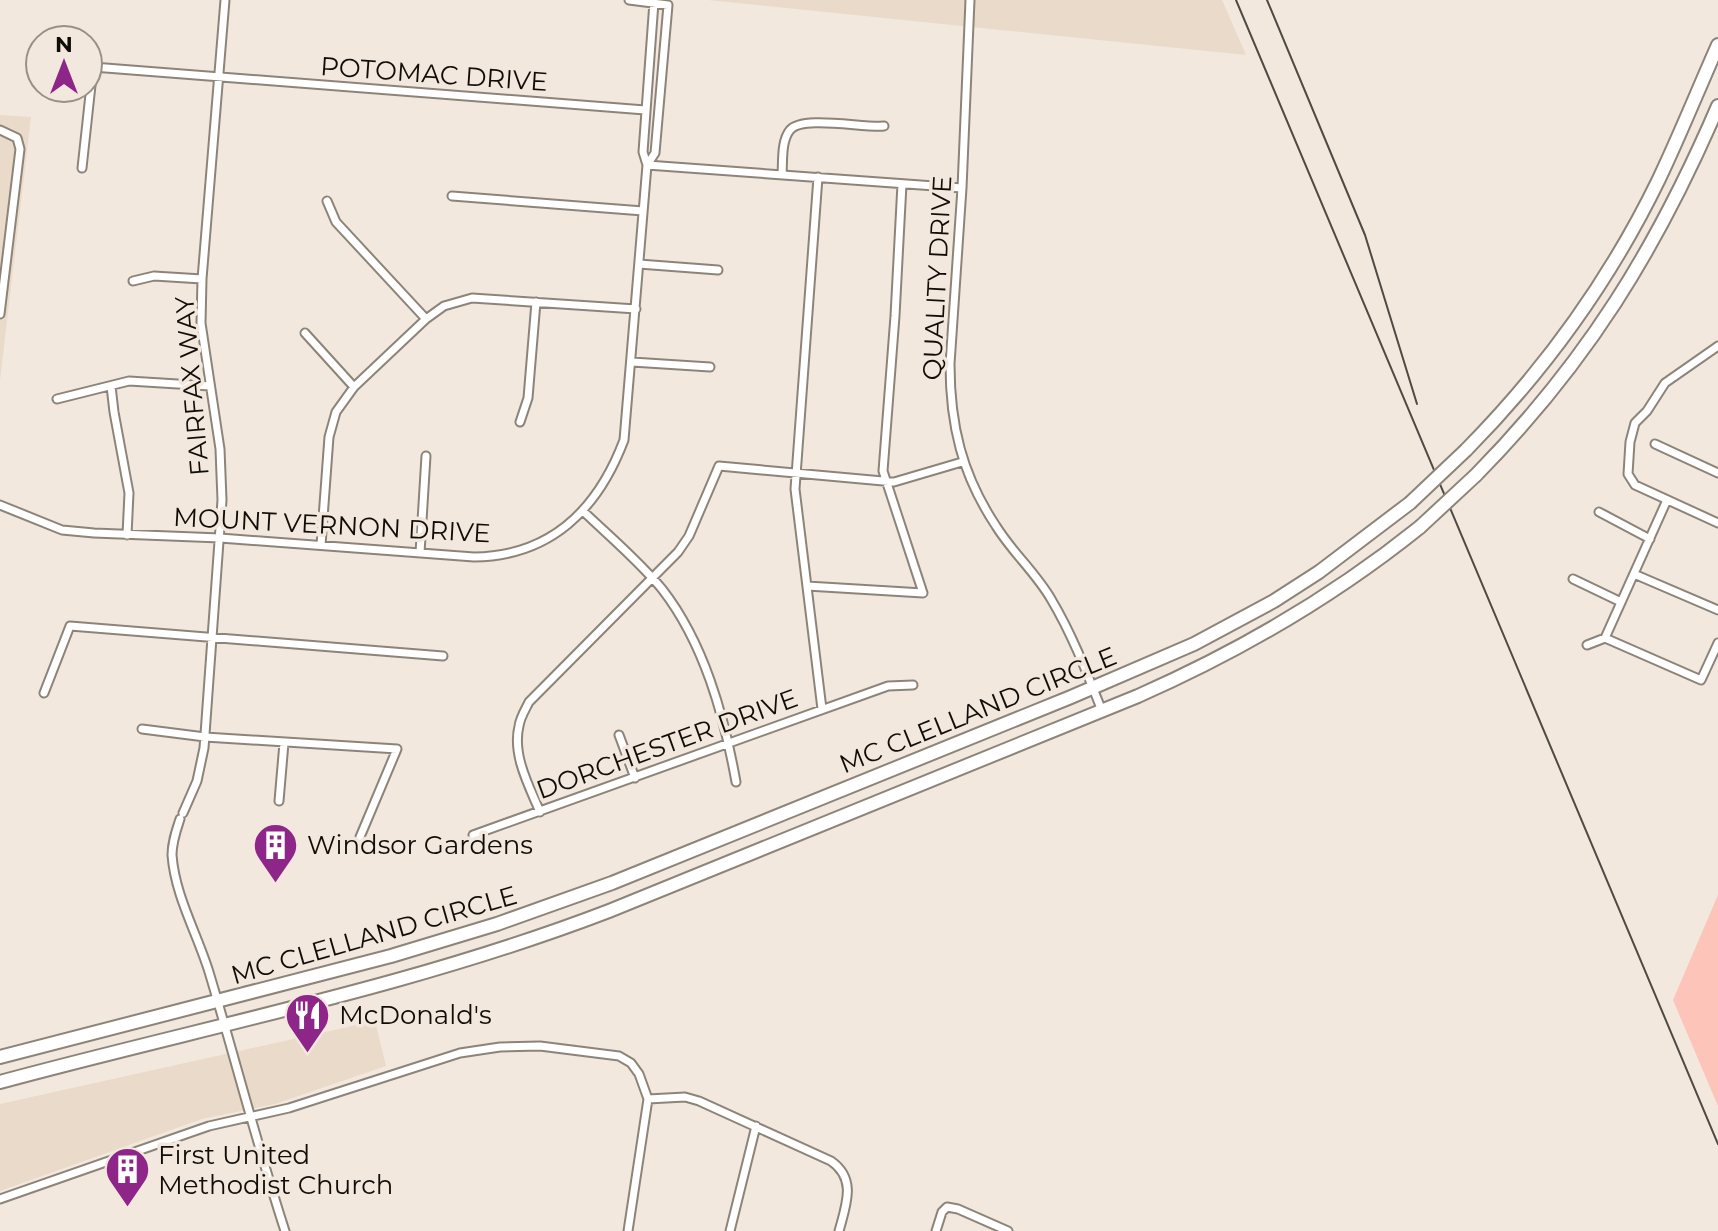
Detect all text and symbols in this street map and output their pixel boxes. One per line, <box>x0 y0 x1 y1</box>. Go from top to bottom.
north arrow <box>24 24 104 104</box>
text: N <box>55 31 73 58</box>
street label: POTOMAC DRIVE <box>319 50 549 98</box>
street label: QUALITY DRIVE <box>916 175 958 381</box>
street label: FAIRFAX WAY <box>168 294 216 477</box>
street label: MOUNT VERNON DRIVE <box>172 501 492 549</box>
street label: MC CLELLAND CIRCLE <box>835 640 1121 780</box>
street label: DORCHESTER DRIVE <box>532 682 802 806</box>
building icon: Windsor Gardens <box>252 821 300 884</box>
place label: Windsor Gardens <box>307 829 533 861</box>
street label: MC CLELLAND CIRCLE <box>227 879 521 991</box>
restaurant icon: McDonald's <box>284 991 332 1054</box>
place label: McDonald's <box>339 999 492 1031</box>
place label: First United Methodist Church <box>158 1139 393 1201</box>
building icon: First United Methodist Church <box>103 1146 151 1209</box>

